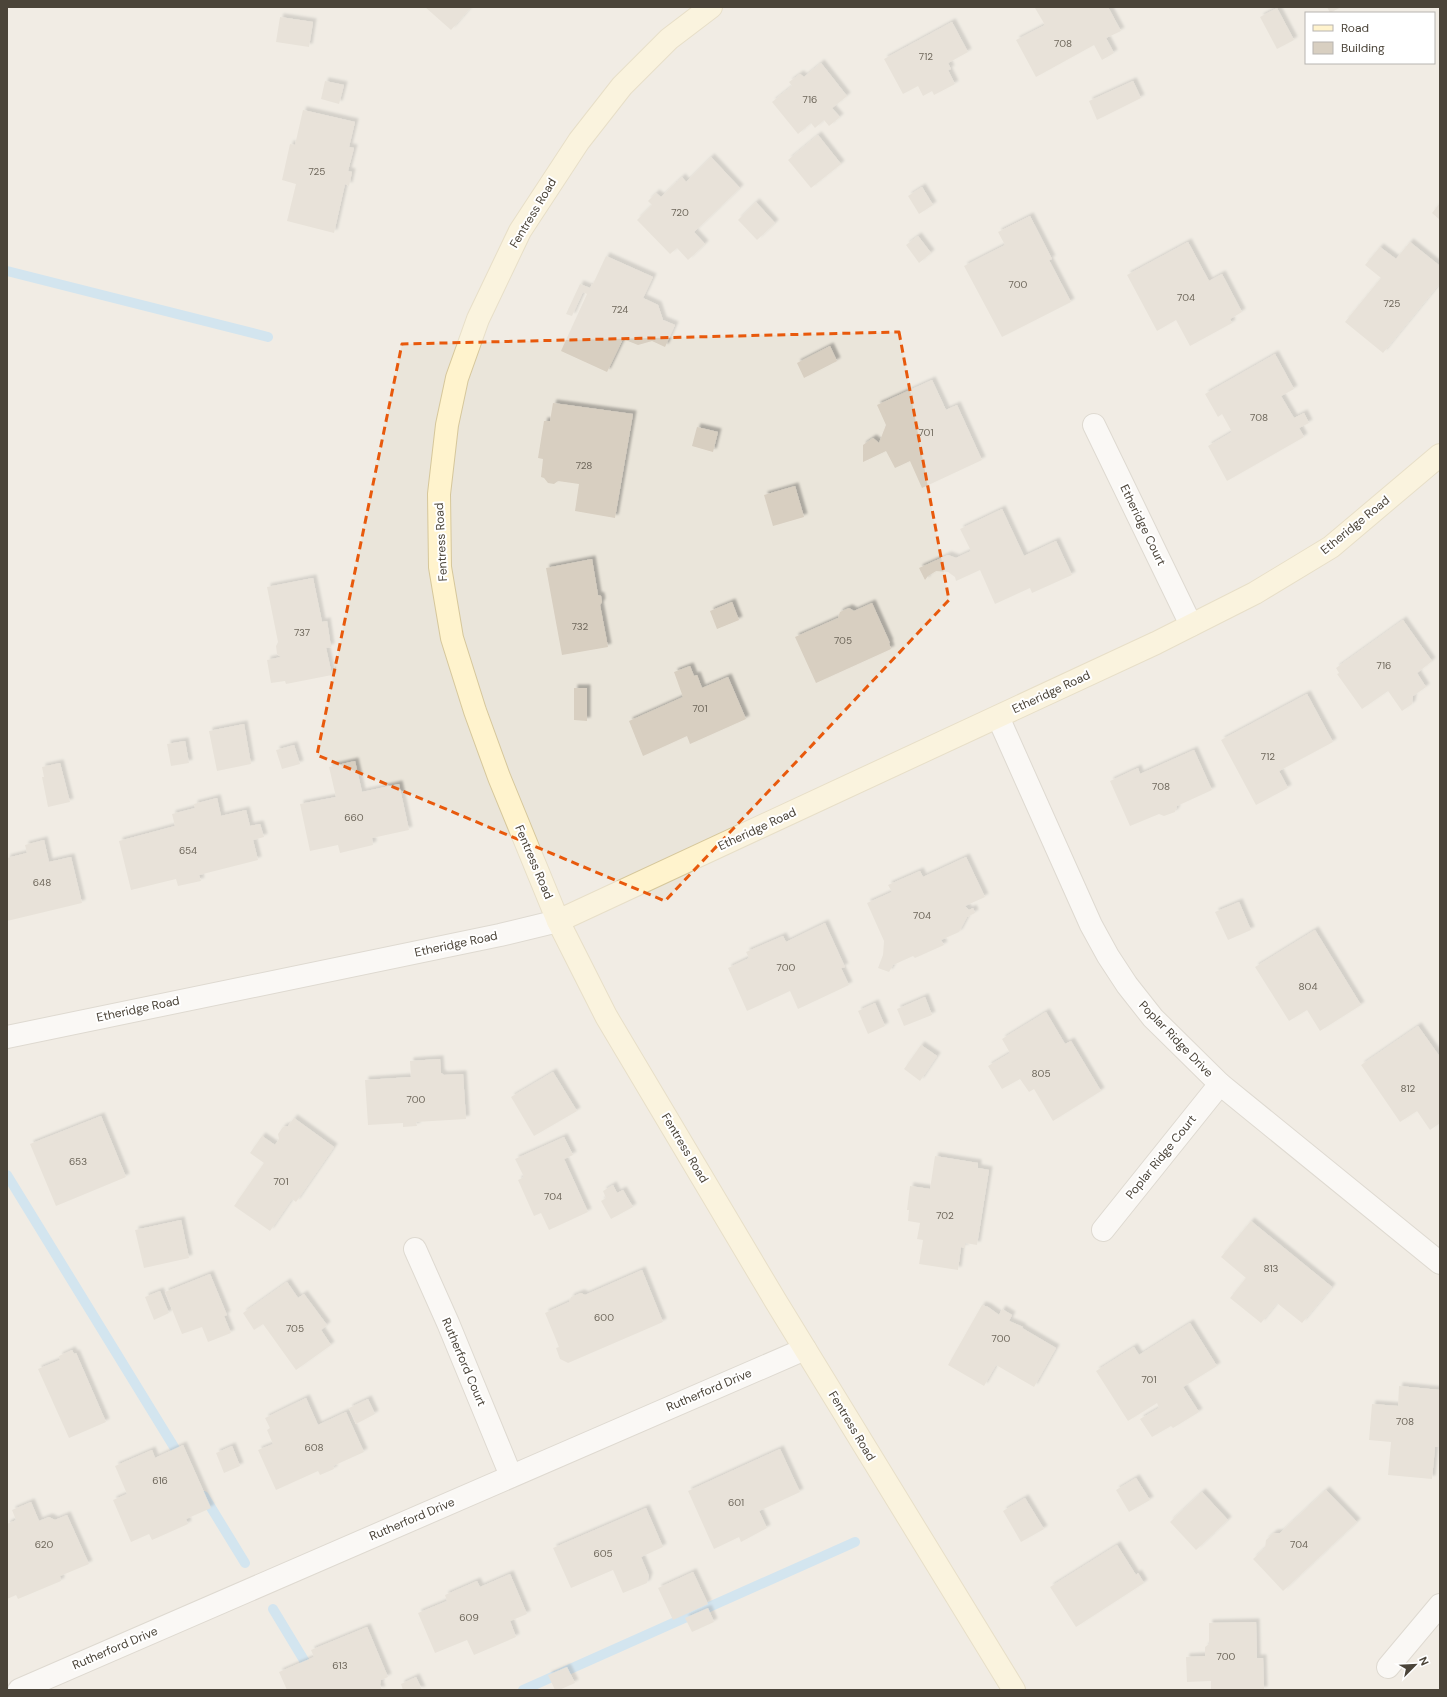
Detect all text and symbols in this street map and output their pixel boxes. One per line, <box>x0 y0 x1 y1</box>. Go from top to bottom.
legend <box>1305 12 1435 64</box>
text: Road <box>1341 20 1369 36</box>
house number: 708 <box>1054 37 1072 50</box>
text: Building <box>1341 40 1385 56</box>
house number: 712 <box>919 50 933 63</box>
house number: 716 <box>803 93 817 106</box>
house number: 725 <box>309 165 325 178</box>
street label: Fentress Road <box>506 175 560 251</box>
house number: 720 <box>671 206 689 219</box>
house number: 700 <box>1009 278 1028 291</box>
house number: 704 <box>1177 291 1195 304</box>
house number: 725 <box>1384 297 1400 310</box>
house number: 724 <box>612 303 628 316</box>
house number: 708 <box>1250 411 1268 424</box>
house number: 701 <box>918 426 934 439</box>
house number: 728 <box>576 459 592 472</box>
street label: Etheridge Court <box>1116 482 1170 568</box>
street label: Etheridge Road <box>1317 492 1393 558</box>
street label: Fentress Road <box>431 502 451 582</box>
house number: 732 <box>572 620 589 633</box>
house number: 737 <box>294 626 310 639</box>
house number: 705 <box>834 634 852 647</box>
house number: 716 <box>1377 659 1391 672</box>
street label: Etheridge Road <box>1009 667 1093 717</box>
house number: 701 <box>692 702 708 715</box>
house number: 712 <box>1261 750 1275 763</box>
house number: 708 <box>1152 780 1170 793</box>
street label: Etheridge Road <box>715 804 799 854</box>
house number: 660 <box>344 811 364 824</box>
street label: Fentress Road <box>511 823 557 901</box>
house number: 654 <box>179 844 197 857</box>
house number: 648 <box>33 876 51 889</box>
house number: 704 <box>913 909 931 922</box>
street label: Etheridge Road <box>413 927 499 961</box>
house number: 700 <box>777 961 796 974</box>
house number: 804 <box>1299 980 1318 993</box>
street label: Etheridge Road <box>95 992 181 1026</box>
street label: Poplar Ridge Drive <box>1135 997 1217 1081</box>
house number: 805 <box>1031 1067 1051 1080</box>
house number: 812 <box>1401 1082 1416 1095</box>
house number: 700 <box>407 1093 426 1106</box>
street label: Fentress Road <box>658 1110 712 1186</box>
street label: Poplar Ridge Court <box>1122 1111 1200 1202</box>
house number: 653 <box>69 1155 87 1168</box>
house number: 701 <box>273 1175 289 1188</box>
house number: 704 <box>544 1190 562 1203</box>
house number: 702 <box>936 1209 954 1222</box>
house number: 813 <box>1264 1262 1279 1275</box>
house number: 600 <box>594 1311 614 1324</box>
street label: Rutherford Court <box>438 1315 490 1409</box>
house number: 705 <box>286 1322 304 1335</box>
house number: 700 <box>992 1332 1011 1345</box>
street label: Rutherford Drive <box>664 1365 754 1415</box>
house number: 701 <box>1141 1373 1157 1386</box>
street label: Fentress Road <box>825 1388 879 1464</box>
house number: 708 <box>1396 1415 1414 1428</box>
house number: 608 <box>304 1441 324 1454</box>
house number: 616 <box>152 1474 168 1487</box>
street label: Rutherford Drive <box>367 1494 457 1544</box>
house number: 601 <box>728 1496 744 1509</box>
house number: 620 <box>35 1538 53 1551</box>
house number: 704 <box>1290 1538 1308 1551</box>
house number: 605 <box>593 1547 613 1560</box>
house number: 609 <box>459 1611 479 1624</box>
street label: Rutherford Drive <box>70 1623 160 1673</box>
north arrow <box>1395 1645 1435 1685</box>
house number: 700 <box>1217 1650 1236 1663</box>
text: N <box>1416 1654 1432 1667</box>
house number: 613 <box>332 1659 348 1672</box>

